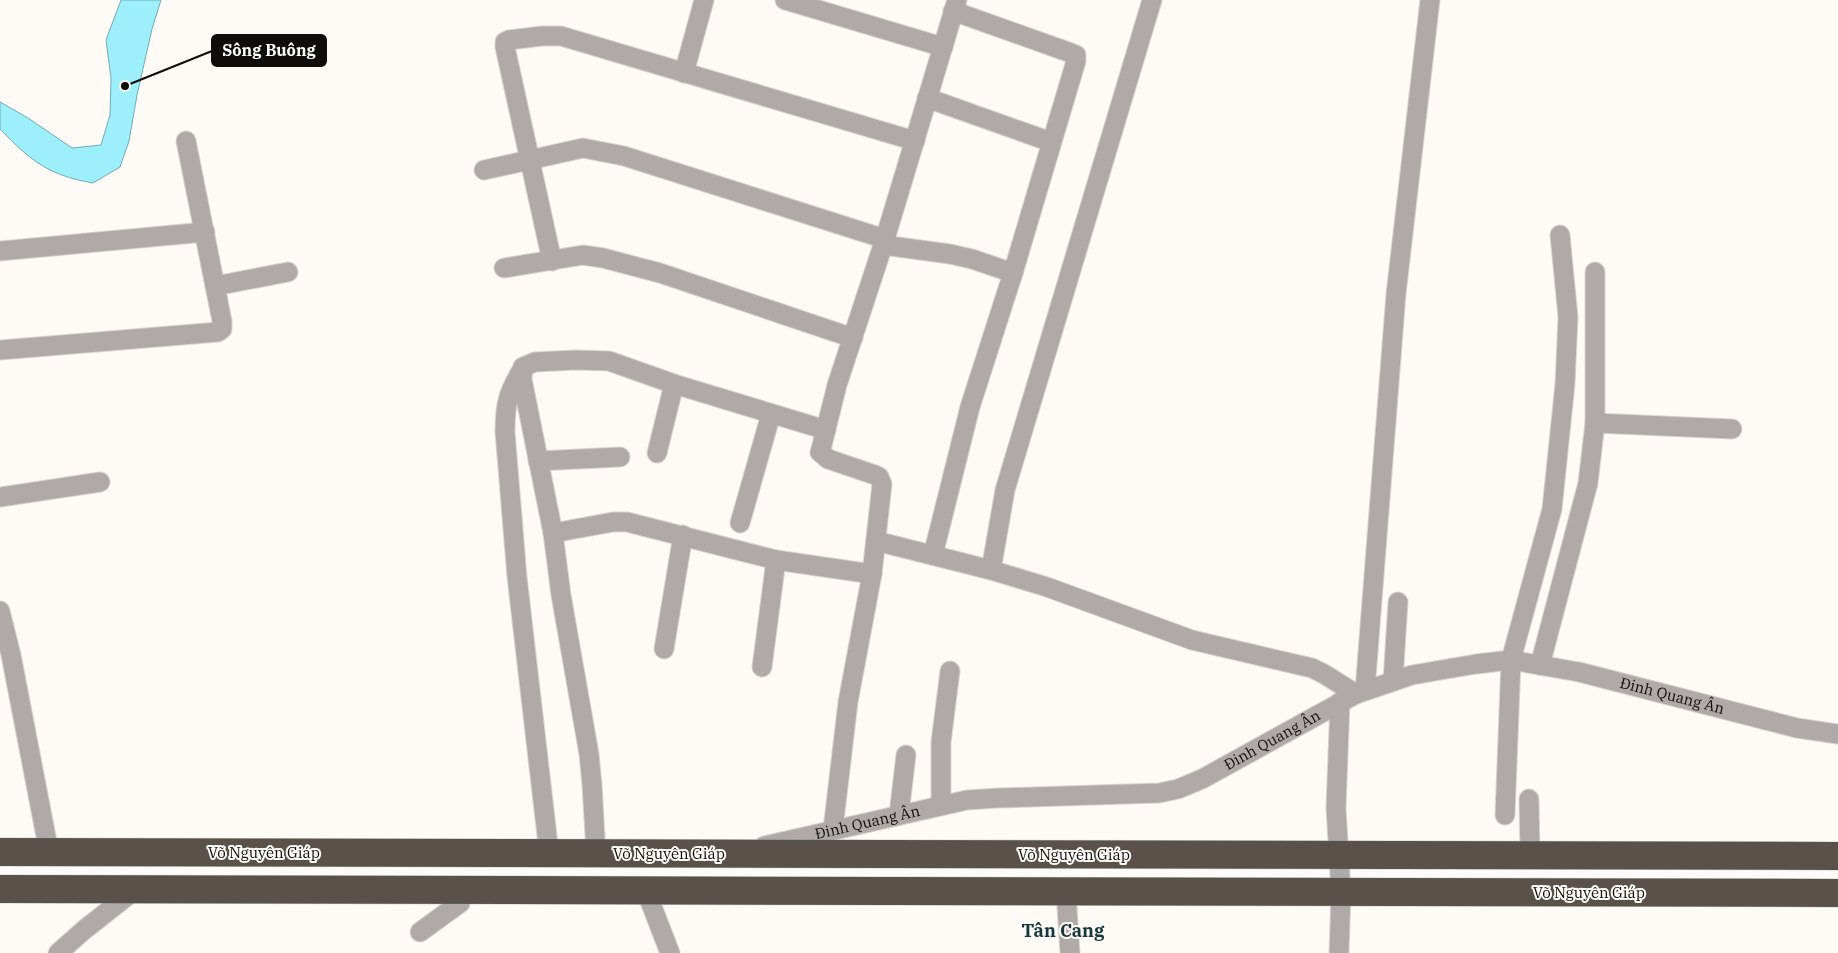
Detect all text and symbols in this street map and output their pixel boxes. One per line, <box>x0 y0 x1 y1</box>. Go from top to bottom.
callout: Sông Buông <box>212 35 326 66</box>
text: Sông Buông <box>222 40 317 60</box>
street label: Đinh Quang Ân <box>1618 673 1727 718</box>
street label: Đinh Quang Ân <box>1221 705 1324 774</box>
street label: Đinh Quang Ân <box>813 801 922 843</box>
street label: Võ Nguyên Giáp <box>208 843 320 862</box>
street label: Võ Nguyên Giáp <box>613 844 725 863</box>
street label: Võ Nguyên Giáp <box>1018 845 1130 864</box>
street label: Võ Nguyên Giáp <box>1533 883 1645 902</box>
district label: Tân Cang <box>1022 919 1105 942</box>

